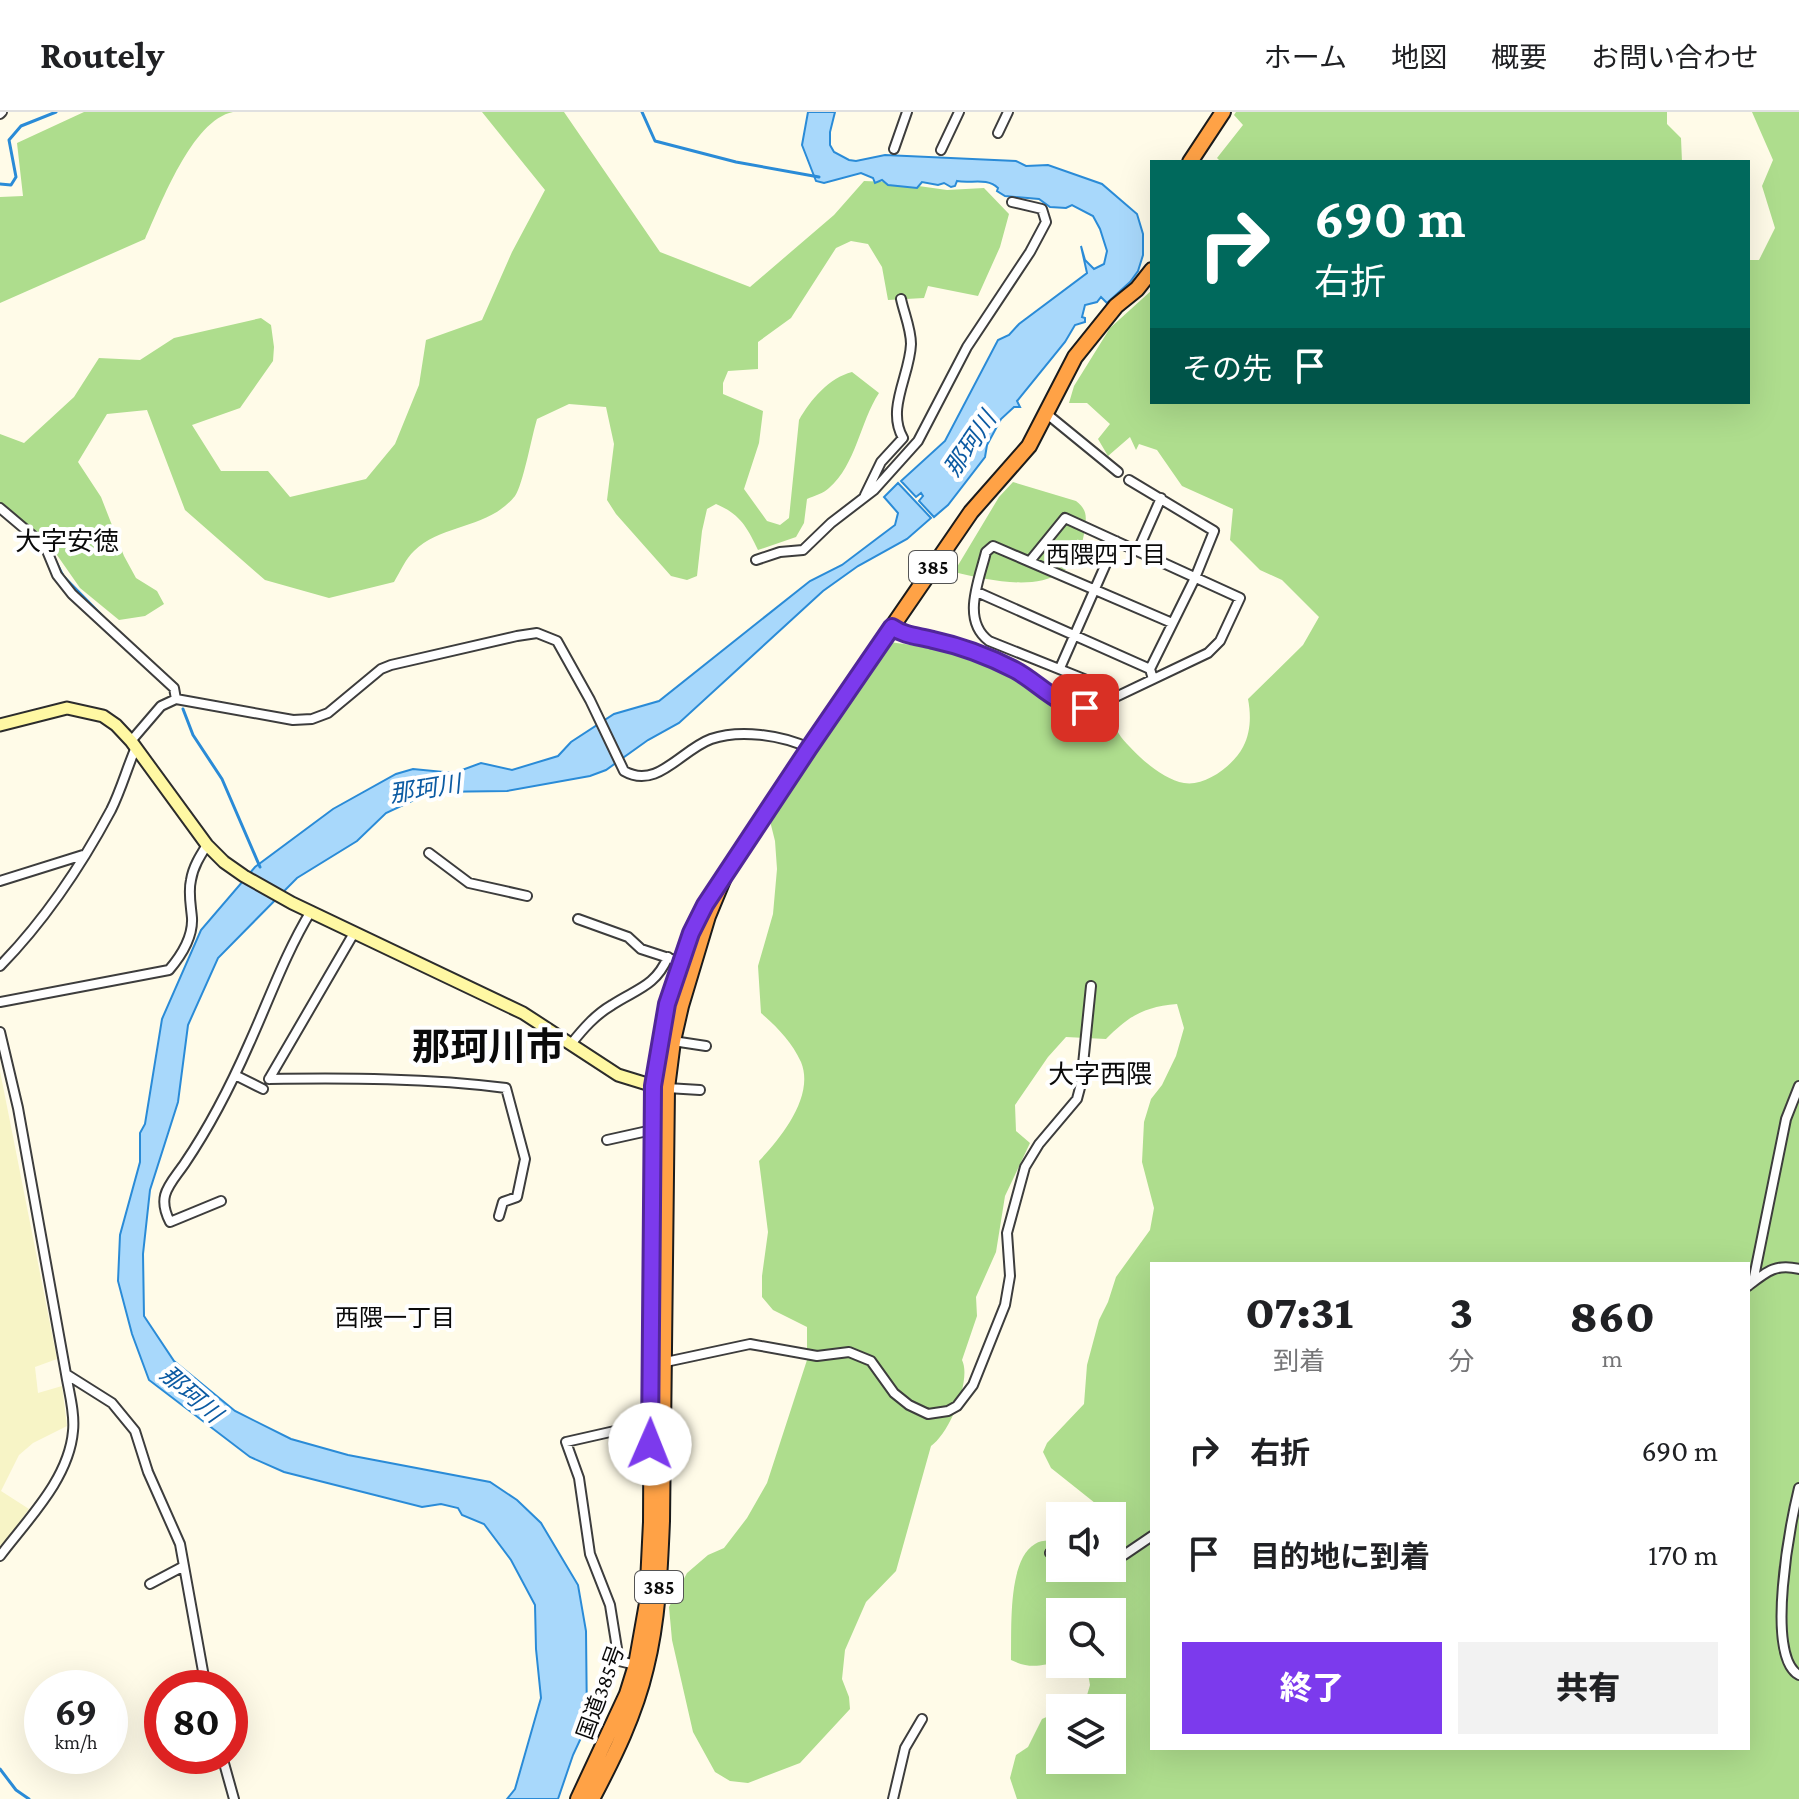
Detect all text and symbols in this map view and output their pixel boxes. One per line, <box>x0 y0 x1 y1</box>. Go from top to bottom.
text: Routely <box>40 34 164 76</box>
text: ホーム <box>1264 42 1347 73</box>
text: 地図 <box>1391 42 1447 73</box>
text: 概要 <box>1491 42 1547 73</box>
text: お問い合わせ <box>1591 42 1759 73</box>
text: 690 m <box>1314 187 1466 249</box>
icon: right <box>1182 192 1286 296</box>
text: 右折 <box>1314 262 1386 302</box>
icon: arrive <box>1288 344 1332 388</box>
text: その先 <box>1182 352 1272 385</box>
water label: 那珂川 <box>938 404 1003 481</box>
district label: 大字安徳 <box>15 527 119 556</box>
district label: 西隈四丁目 <box>1046 541 1166 568</box>
road number: 385 <box>909 551 957 583</box>
pin <box>1051 674 1119 742</box>
icon: arrive <box>1063 686 1107 730</box>
water label: 那珂川 <box>387 769 466 807</box>
district label: 那珂川市 <box>412 1026 564 1068</box>
district label: 大字西隈 <box>1048 1060 1152 1089</box>
text: 07:31 <box>1245 1285 1353 1338</box>
text: 3 <box>1449 1285 1473 1338</box>
text: 860 <box>1569 1289 1655 1342</box>
district label: 西隈一丁目 <box>335 1304 455 1331</box>
text: m <box>1602 1344 1623 1373</box>
text: 到着 <box>1273 1347 1325 1376</box>
text: 分 <box>1448 1347 1474 1376</box>
water label: 那珂川 <box>155 1360 230 1429</box>
position arrow <box>608 1402 692 1486</box>
icon: right <box>1182 1428 1226 1472</box>
text: 690 m <box>1642 1434 1718 1467</box>
text: 右折 <box>1250 1436 1310 1469</box>
map controls <box>1046 1502 1126 1774</box>
button: sound <box>1046 1502 1126 1582</box>
icon: arrive <box>1182 1532 1226 1576</box>
text: 170 m <box>1648 1538 1718 1571</box>
text: 目的地に到着 <box>1250 1540 1430 1573</box>
road number: 385 <box>635 1571 683 1603</box>
button: search <box>1046 1598 1126 1678</box>
street label: 国道385号 <box>572 1642 629 1743</box>
button: 終了 <box>1182 1642 1442 1734</box>
button: 共有 <box>1458 1642 1718 1734</box>
speed limit sign: 80 <box>144 1670 248 1774</box>
text: 69 <box>55 1689 97 1734</box>
button: layers <box>1046 1694 1126 1774</box>
text: km/h <box>54 1731 98 1753</box>

